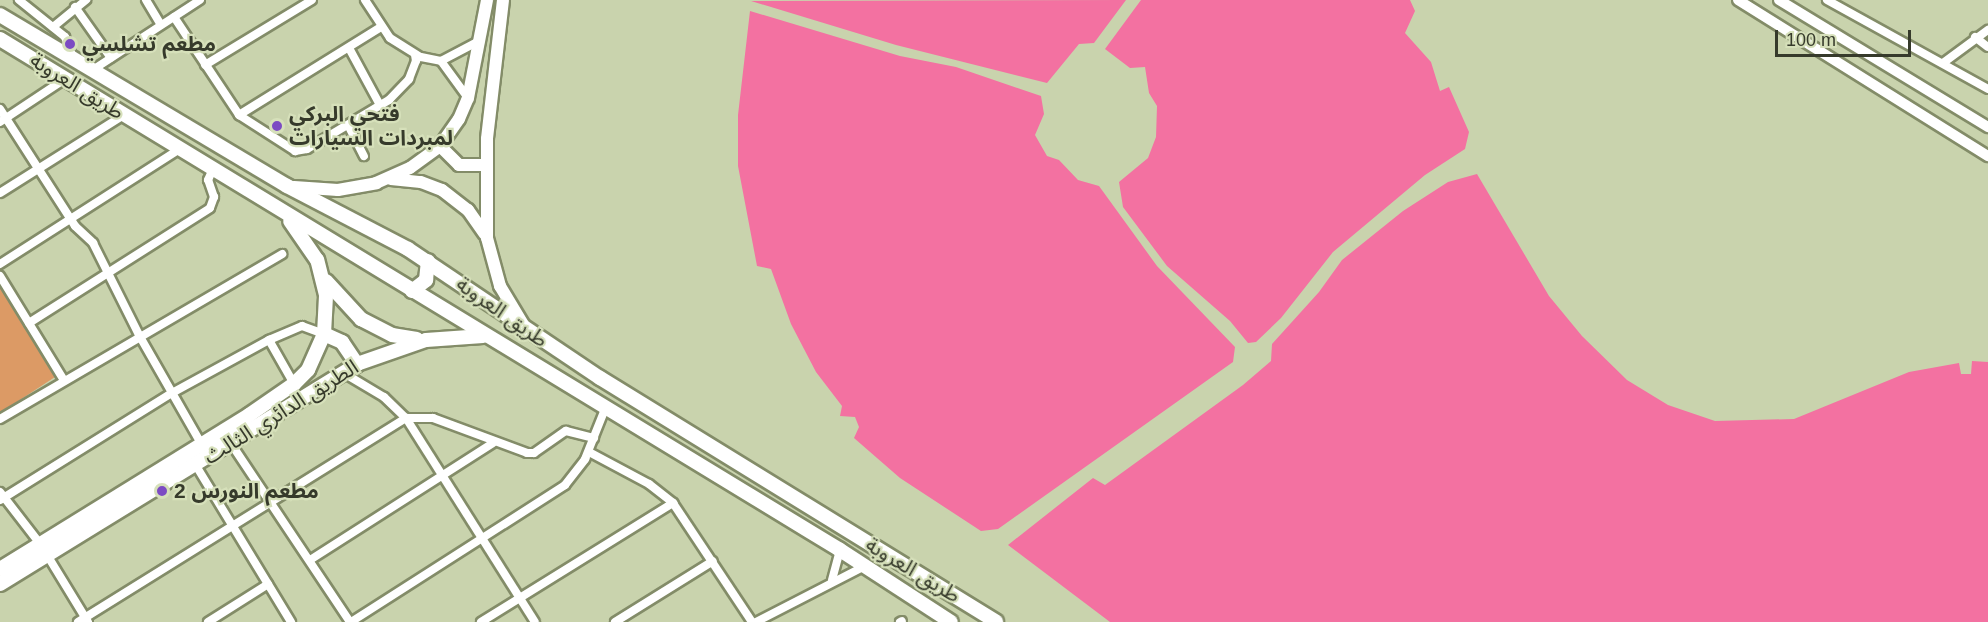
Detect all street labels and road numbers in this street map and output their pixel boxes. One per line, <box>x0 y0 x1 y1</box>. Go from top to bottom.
street label: طريق العروبة <box>25 47 129 125</box>
street label: طريق العروبة <box>451 271 553 353</box>
street label: الطريق الدائري الثالث <box>199 354 363 470</box>
street label: طريق العروبة <box>861 532 965 608</box>

